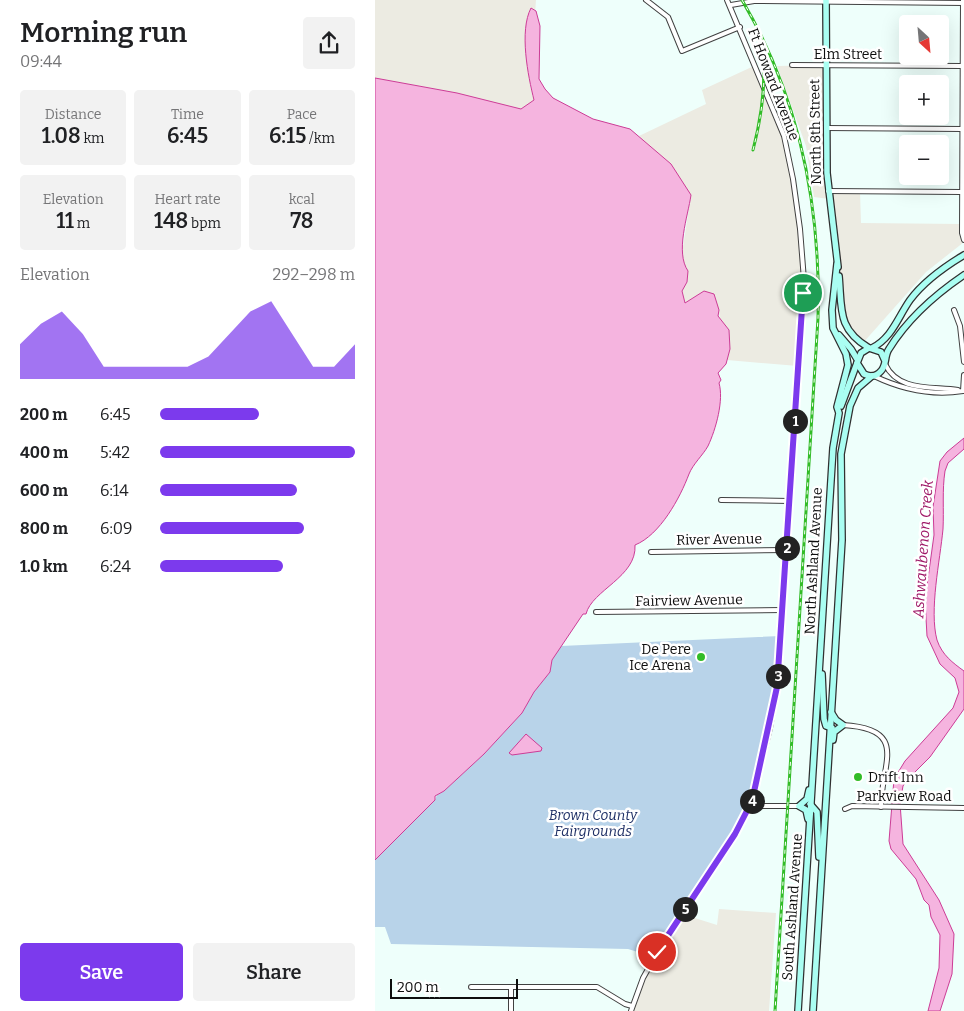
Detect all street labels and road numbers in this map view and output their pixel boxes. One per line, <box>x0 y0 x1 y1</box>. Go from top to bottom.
street label: Ft Howard Avenue <box>744 26 803 143</box>
street label: Elm Street <box>814 46 882 63</box>
street label: North 8th Street <box>806 79 825 185</box>
street label: North Ashland Avenue <box>801 487 826 635</box>
street label: River Avenue <box>676 530 762 549</box>
street label: Fairview Avenue <box>635 591 743 610</box>
street label: Parkview Road <box>856 788 952 805</box>
street label: South Ashland Avenue <box>779 833 806 981</box>

